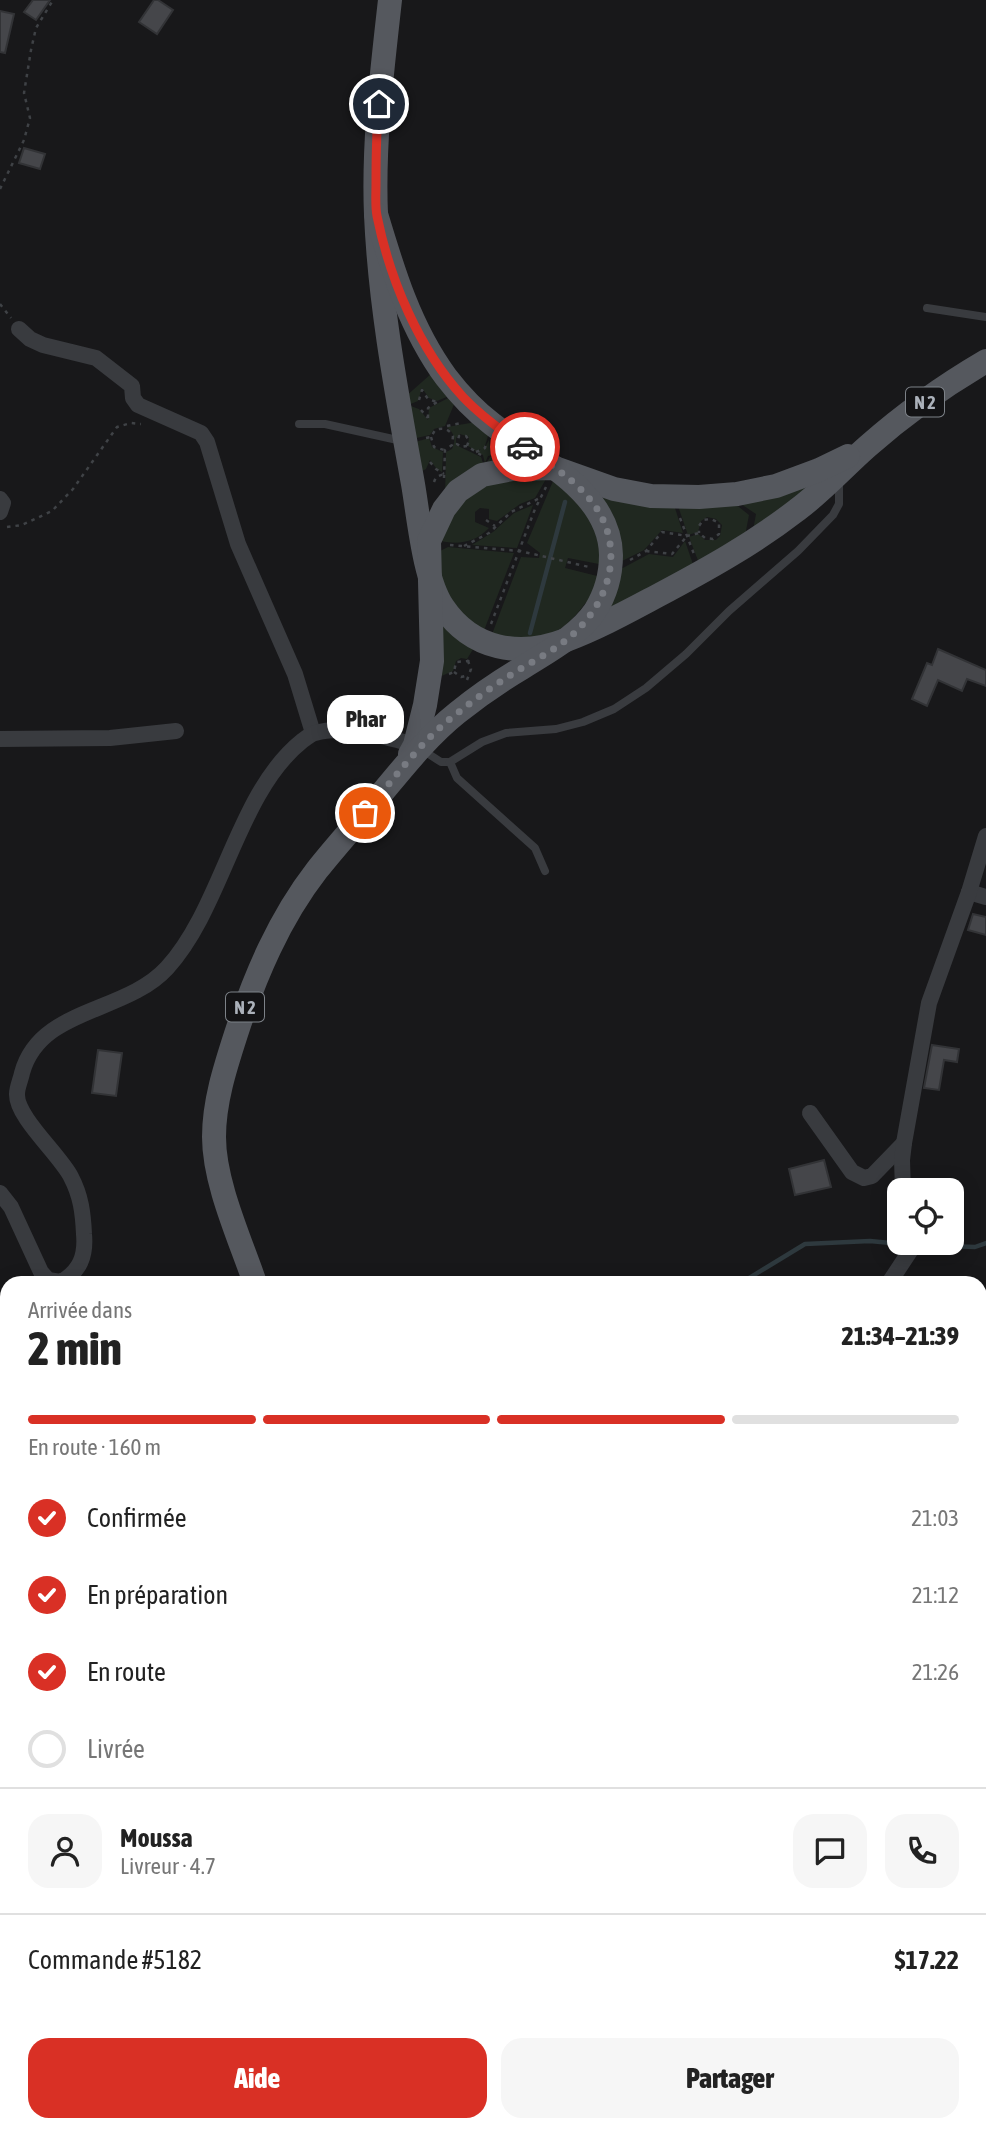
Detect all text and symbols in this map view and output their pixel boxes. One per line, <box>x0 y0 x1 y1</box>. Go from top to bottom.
pin <box>349 74 409 134</box>
icon: home <box>360 85 398 123</box>
road number: N 2 <box>906 388 944 416</box>
courier <box>490 412 560 482</box>
icon: car <box>506 428 544 466</box>
callout: Phar <box>326 694 404 743</box>
text: Phar <box>346 706 385 732</box>
pin <box>335 783 395 843</box>
icon: bag <box>346 794 384 832</box>
road number: N 2 <box>226 992 264 1022</box>
map controls <box>887 1178 964 1255</box>
button: locate <box>887 1178 964 1255</box>
text: Arrivée dans <box>28 1297 132 1323</box>
text: 21:34–21:39 <box>842 1321 959 1351</box>
text: 2 min <box>28 1322 122 1375</box>
text: En route · 160 m <box>28 1434 161 1460</box>
icon: check <box>28 1499 66 1537</box>
text: Confirmée <box>87 1503 187 1533</box>
text: 21:03 <box>911 1505 959 1531</box>
icon: check <box>28 1576 66 1614</box>
text: En préparation <box>87 1580 228 1610</box>
text: 21:12 <box>912 1582 959 1608</box>
icon: check <box>28 1653 66 1691</box>
text: En route <box>87 1657 166 1687</box>
text: 21:26 <box>912 1659 959 1685</box>
text: Livrée <box>87 1734 145 1764</box>
button: person <box>28 1814 102 1888</box>
button: chat <box>793 1814 867 1888</box>
button: phone <box>885 1814 959 1888</box>
text: Moussa <box>120 1823 193 1853</box>
text: Livreur · 4.7 <box>120 1853 216 1879</box>
text: Commande #5182 <box>28 1945 202 1975</box>
text: $17.22 <box>895 1945 959 1975</box>
button: Aide <box>28 2038 487 2118</box>
button: Partager <box>501 2038 959 2118</box>

